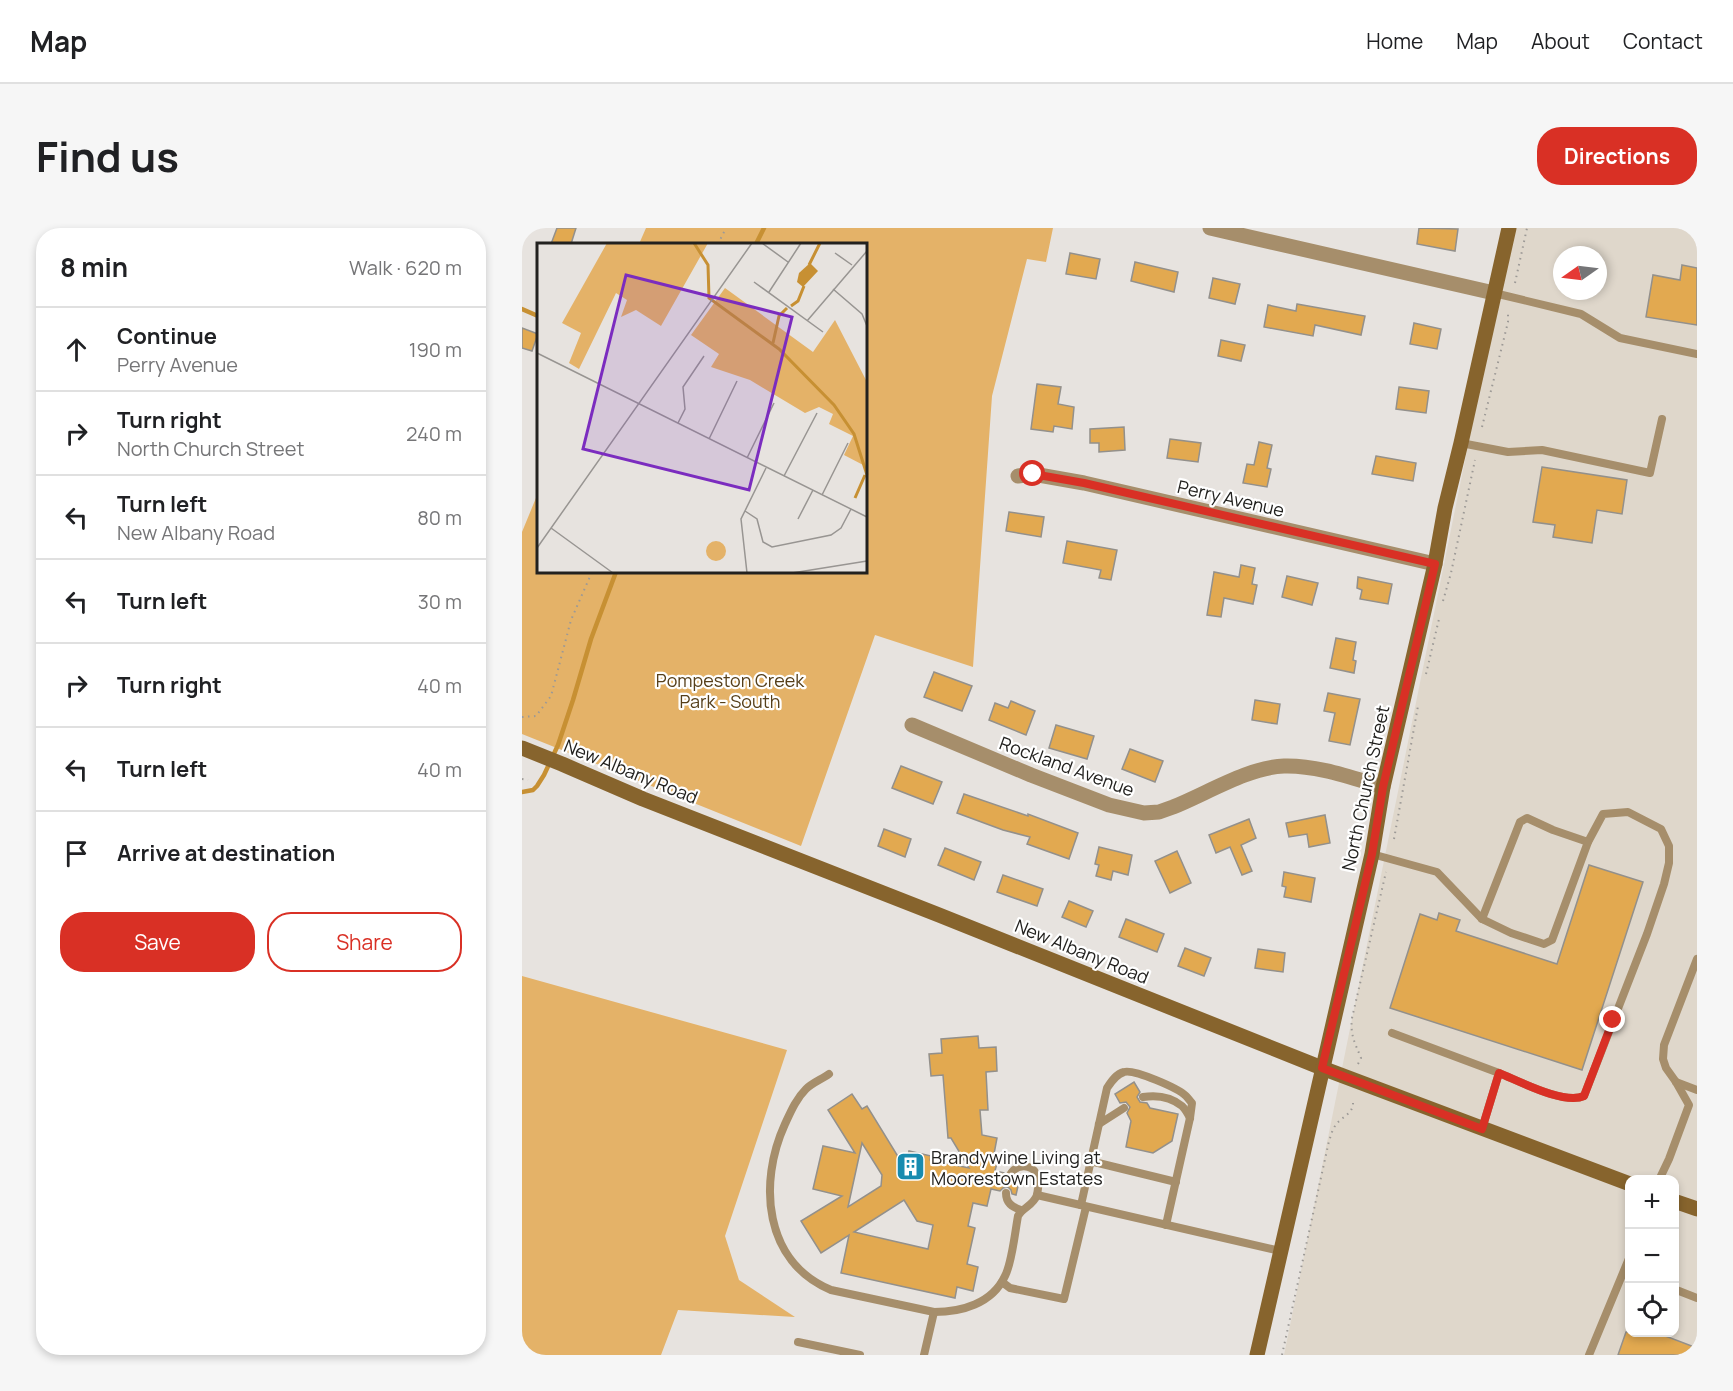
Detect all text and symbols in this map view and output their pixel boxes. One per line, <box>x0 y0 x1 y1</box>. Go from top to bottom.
text: Map <box>30 22 87 60</box>
text: Home <box>1366 27 1423 55</box>
text: Map <box>1456 27 1498 55</box>
text: About <box>1531 27 1590 55</box>
text: Contact <box>1623 27 1703 55</box>
text: Find us <box>36 127 179 185</box>
button: Directions <box>1537 127 1697 185</box>
inset map <box>537 243 867 573</box>
north arrow <box>1553 246 1607 300</box>
text: 8 min <box>60 249 128 285</box>
text: Walk · 620 m <box>349 254 462 281</box>
text: Continue <box>117 321 217 351</box>
icon: ahead <box>60 333 93 366</box>
text: 190 m <box>409 336 462 363</box>
text: Perry Avenue <box>117 351 238 378</box>
text: Turn right <box>117 405 222 435</box>
icon: right <box>60 417 93 450</box>
text: 240 m <box>406 420 462 447</box>
text: North Church Street <box>117 435 304 462</box>
route start <box>1019 460 1045 486</box>
street label: Perry Avenue <box>1175 474 1287 522</box>
text: Turn left <box>117 489 207 519</box>
icon: left <box>60 501 93 534</box>
text: 80 m <box>417 504 462 531</box>
text: New Albany Road <box>117 519 275 546</box>
icon: left <box>60 585 93 618</box>
text: Turn left <box>117 586 207 616</box>
text: 30 m <box>418 588 462 615</box>
park label: Pompeston Creek Park - South <box>656 668 805 713</box>
icon: right <box>60 669 93 702</box>
text: Turn right <box>117 670 222 700</box>
text: 40 m <box>417 672 462 699</box>
street label: North Church Street <box>1336 703 1394 873</box>
street label: Rockland Avenue <box>996 731 1138 801</box>
street label: New Albany Road <box>561 733 701 809</box>
icon: left <box>60 753 93 786</box>
text: Turn left <box>117 754 207 784</box>
text: 40 m <box>417 756 462 783</box>
icon: arrive <box>60 837 93 870</box>
text: Arrive at destination <box>117 838 335 868</box>
button: Save <box>60 912 255 972</box>
button: Share <box>267 912 462 972</box>
street label: New Albany Road <box>1012 913 1152 989</box>
route end <box>1599 1006 1625 1032</box>
place label: Brandywine Living at Moorestown Estates <box>931 1145 1103 1190</box>
building icon: Brandywine Living at Moorestown Estates <box>894 1151 926 1183</box>
map controls <box>1625 1175 1679 1337</box>
button: + <box>1625 1175 1679 1229</box>
button: − <box>1625 1229 1679 1283</box>
button: locate <box>1625 1283 1679 1337</box>

